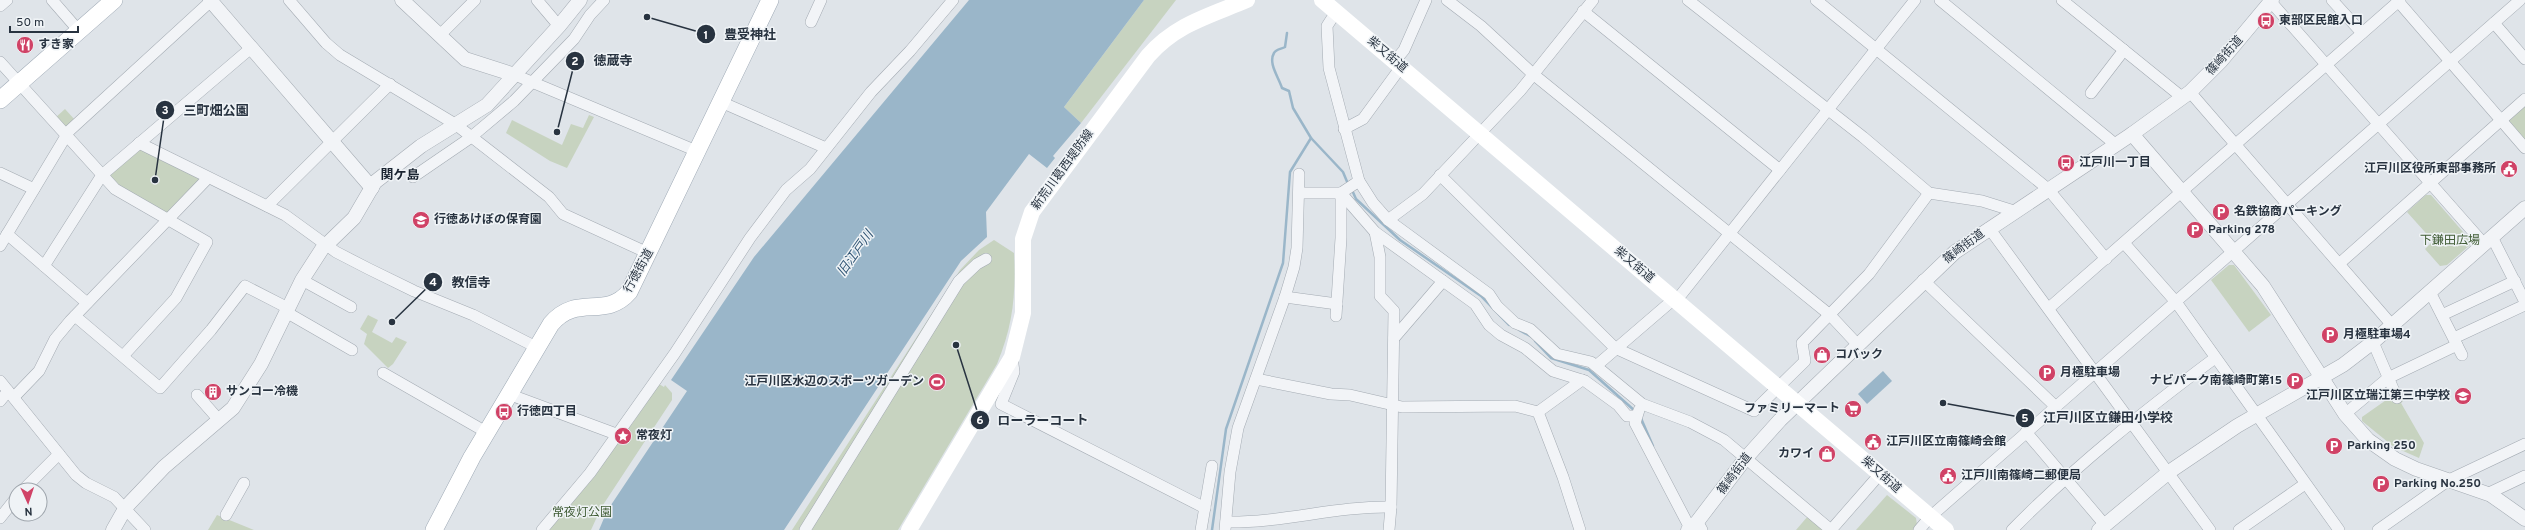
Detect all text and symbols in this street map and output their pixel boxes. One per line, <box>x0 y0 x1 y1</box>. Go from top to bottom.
scale bar <box>10 8 78 34</box>
bus stop icon: 東部区民館入口 <box>2256 11 2276 31</box>
place label: 東部区民館入口 <box>2279 13 2363 29</box>
text: 50 m <box>16 15 44 31</box>
callout: 豊受神社 <box>696 22 784 47</box>
text: 豊受神社 <box>724 27 776 44</box>
text: 1 <box>704 28 708 44</box>
street label: 柴又街道 <box>1363 33 1411 77</box>
street label: 篠崎街道 <box>2203 33 2247 79</box>
restaurant icon: すき家 <box>15 35 35 55</box>
place label: すき家 <box>38 37 74 53</box>
callout: 徳蔵寺 <box>565 48 640 73</box>
text: 徳蔵寺 <box>593 53 633 70</box>
text: 2 <box>571 54 579 70</box>
callout: 三町畑公園 <box>155 98 256 123</box>
text: 3 <box>161 103 169 119</box>
text: 三町畑公園 <box>183 104 249 120</box>
street label: 新荒川葛西堤防線 <box>1028 126 1098 214</box>
bus stop icon: 江戸川一丁目 <box>2056 153 2076 173</box>
place label: 江戸川一丁目 <box>2079 155 2151 171</box>
public building icon: 江戸川区役所東部事務所 <box>2499 159 2519 179</box>
place label: 江戸川区役所東部事務所 <box>2364 161 2496 177</box>
district label: 関ケ島 <box>380 168 420 184</box>
parking icon: 名鉄協商パーキング <box>2211 202 2231 222</box>
place label: 名鉄協商パーキング <box>2234 204 2342 220</box>
school or university icon: 行徳あけぼの保育園 <box>411 210 431 230</box>
place label: 行徳あけぼの保育園 <box>434 212 542 228</box>
parking icon: Parking 278 <box>2185 220 2205 240</box>
place label: Parking 278 <box>2208 222 2275 238</box>
water label: 旧江戸川 <box>835 226 879 280</box>
street label: 篠崎街道 <box>1940 226 1988 268</box>
park label: 下鎌田広場 <box>2420 233 2480 249</box>
street label: 柴又街道 <box>1610 243 1658 287</box>
street label: 行徳街道 <box>620 246 658 296</box>
callout: 教信寺 <box>423 270 498 295</box>
text: 4 <box>429 275 437 291</box>
text: 教信寺 <box>451 275 491 292</box>
parking icon: 月極駐車場4 <box>2320 325 2340 345</box>
place label: 月極駐車場4 <box>2343 327 2411 343</box>
shop icon: コバック <box>1812 345 1832 365</box>
place label: コバック <box>1835 347 1883 363</box>
parking icon: 月極駐車場 <box>2037 363 2057 383</box>
place label: 月極駐車場 <box>2060 365 2120 381</box>
parking icon: ナビパーク南篠崎町第15 <box>2285 371 2305 391</box>
sports icon: 江戸川区水辺のスポーツガーデン <box>927 372 947 392</box>
place label: ナビパーク南篠崎町第15 <box>2150 373 2282 389</box>
place label: 江戸川区水辺のスポーツガーデン <box>744 374 924 390</box>
building icon: サンコー冷機 <box>203 382 223 402</box>
place label: サンコー冷機 <box>226 384 298 400</box>
school or university icon: 江戸川区立瑞江第三中学校 <box>2453 386 2473 406</box>
place label: 江戸川区立瑞江第三中学校 <box>2306 388 2450 404</box>
supermarket icon: ファミリーマート <box>1843 399 1863 419</box>
place label: ファミリーマート <box>1744 401 1840 417</box>
bus stop icon: 行徳四丁目 <box>494 402 514 422</box>
place label: 行徳四丁目 <box>517 404 577 420</box>
callout: 江戸川区立鎌田小学校 <box>2015 405 2181 430</box>
callout: ローラーコート <box>970 407 1097 432</box>
text: 江戸川区立鎌田小学校 <box>2043 410 2173 427</box>
text: 5 <box>2021 411 2029 427</box>
text: 6 <box>976 413 984 429</box>
text: ローラーコート <box>997 414 1089 430</box>
place icon: 常夜灯 <box>613 426 633 446</box>
place label: 常夜灯 <box>636 428 672 444</box>
public building icon: 江戸川区立南篠崎会館 <box>1863 432 1883 452</box>
place label: 江戸川区立南篠崎会館 <box>1886 434 2006 450</box>
parking icon: Parking 250 <box>2324 436 2344 456</box>
place label: Parking 250 <box>2347 438 2416 454</box>
shop icon: カワイ <box>1817 444 1837 464</box>
place label: カワイ <box>1778 446 1814 462</box>
street label: 篠崎街道 <box>1714 450 1756 498</box>
street label: 柴又街道 <box>1858 453 1904 497</box>
public building icon: 江戸川南篠崎二郵便局 <box>1938 466 1958 486</box>
place label: 江戸川南篠崎二郵便局 <box>1961 468 2081 484</box>
parking icon: Parking No.250 <box>2371 474 2391 494</box>
place label: Parking No.250 <box>2394 476 2481 492</box>
north arrow <box>8 482 48 522</box>
text: N <box>24 504 33 518</box>
park label: 常夜灯公園 <box>552 505 612 521</box>

